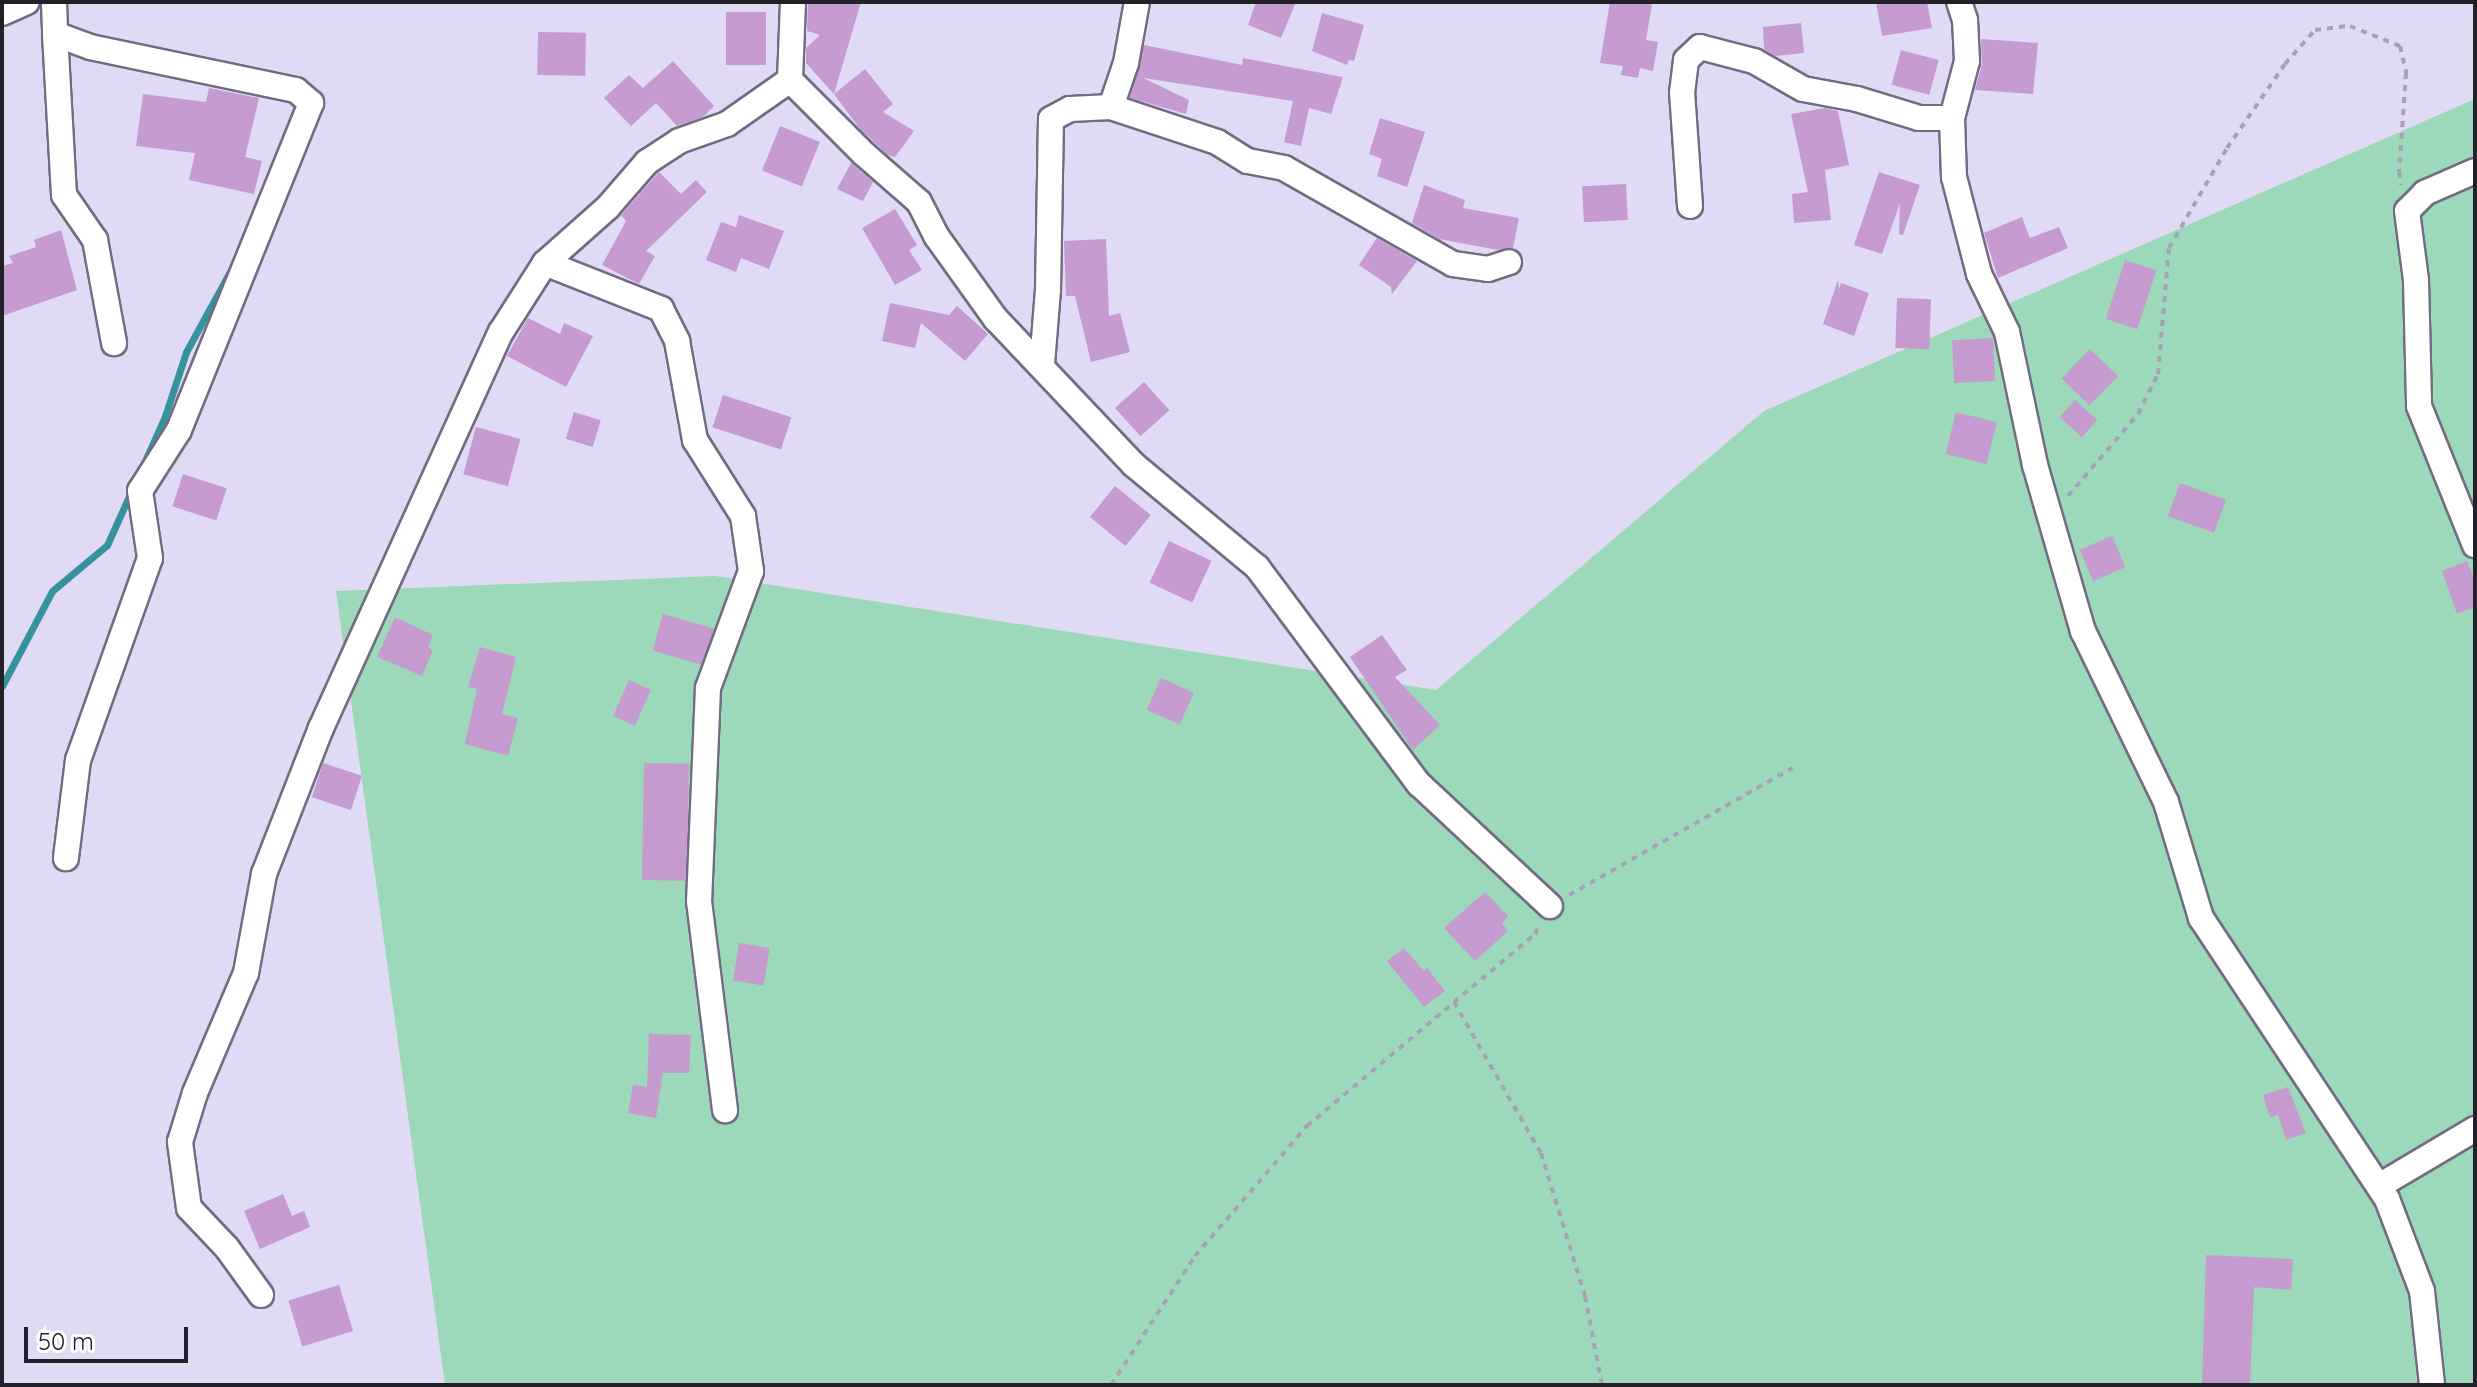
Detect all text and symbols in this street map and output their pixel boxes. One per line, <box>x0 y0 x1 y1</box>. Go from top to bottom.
scale bar <box>28 1311 192 1361</box>
text: 50 m <box>38 1326 94 1356</box>

